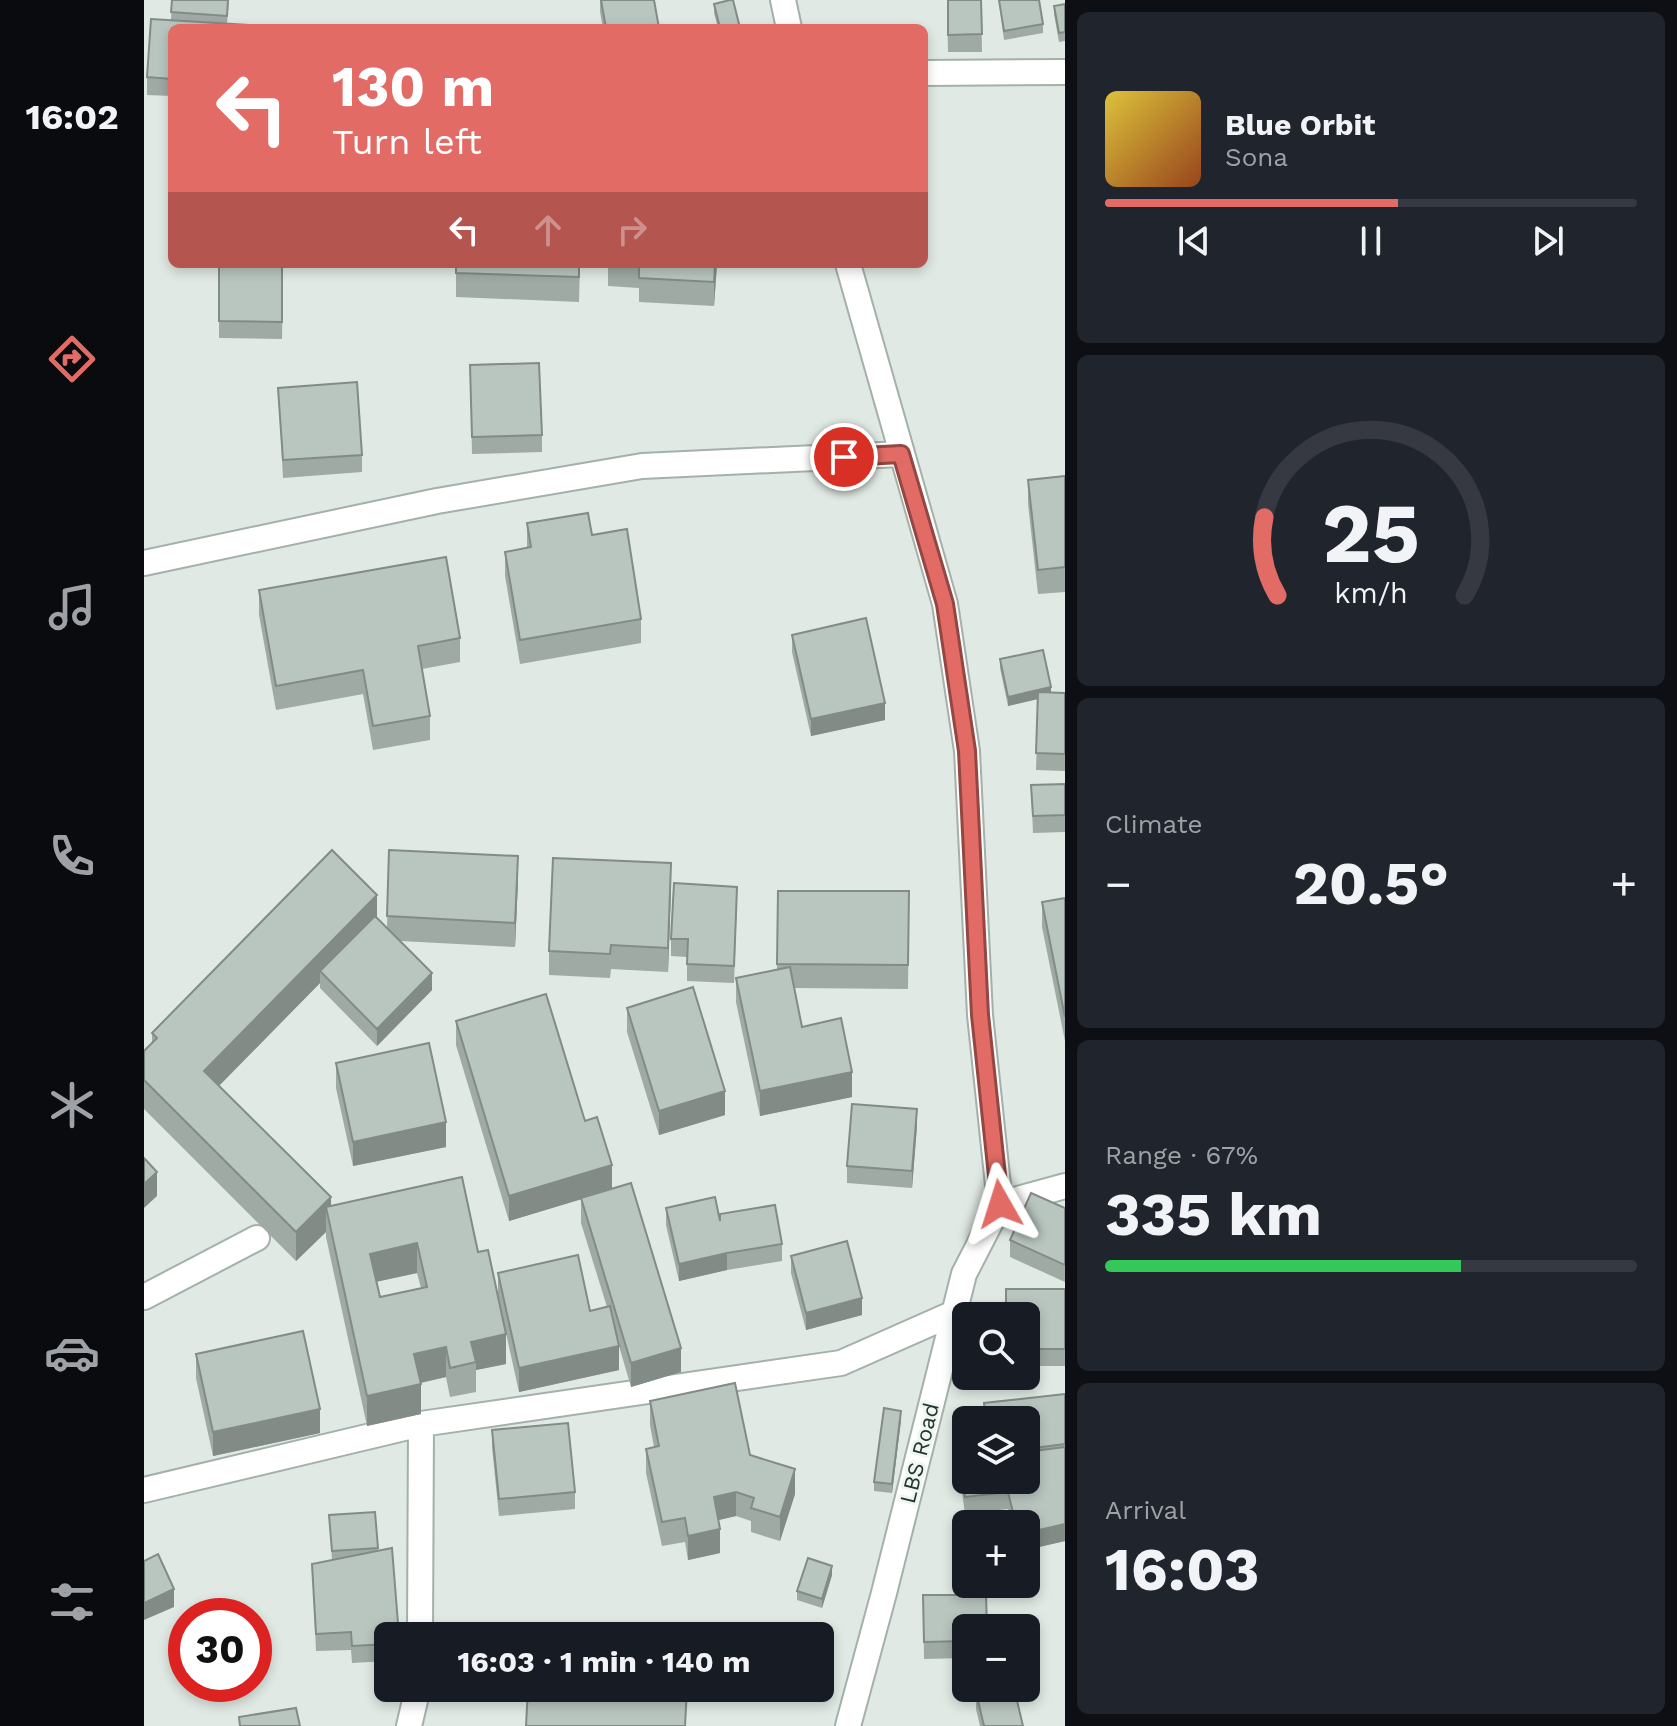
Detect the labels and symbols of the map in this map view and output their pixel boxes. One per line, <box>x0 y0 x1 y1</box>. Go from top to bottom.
pin <box>810 423 878 491</box>
position arrow <box>958 1162 1042 1246</box>
street label: LBS Road <box>895 1400 944 1506</box>
speed limit sign: 30 <box>168 1598 272 1702</box>

